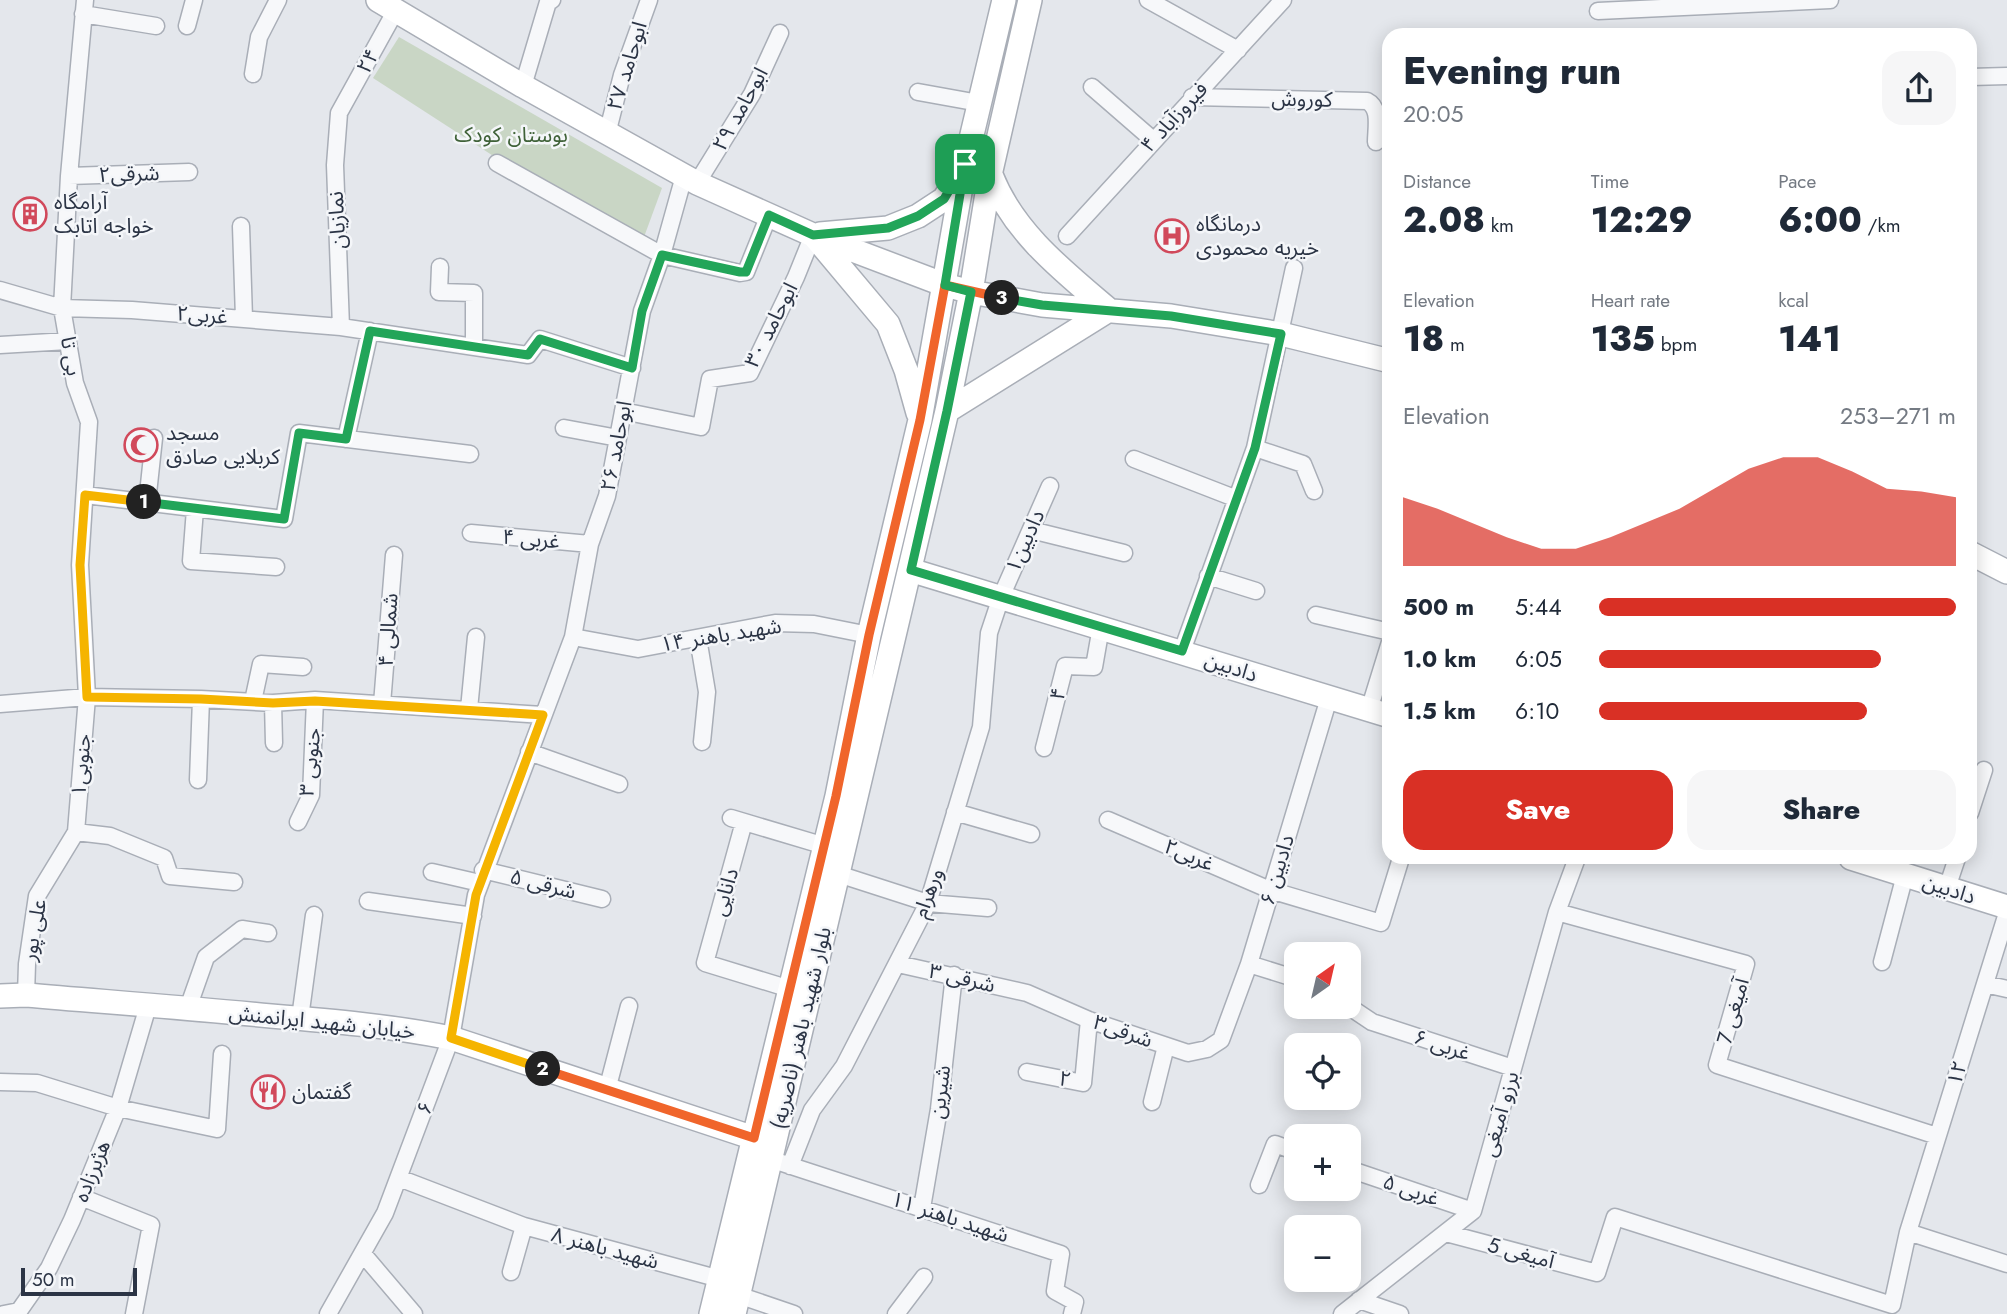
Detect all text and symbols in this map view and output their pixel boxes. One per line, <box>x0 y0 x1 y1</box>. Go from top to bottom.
street label: ابوحامد ۲۷ <box>599 18 655 114</box>
street label: ۲۴ <box>349 43 387 79</box>
text: Evening run <box>1403 43 1621 98</box>
button: share <box>1882 51 1956 125</box>
street label: ابوحامد ۲۹ <box>705 62 775 156</box>
street label: فیروزآباد ۴ <box>1133 75 1215 159</box>
street label: کوروش <box>1271 83 1333 115</box>
text: 20:05 <box>1403 97 1464 131</box>
park label: بوستان کودک <box>454 120 568 150</box>
pin <box>935 134 995 194</box>
icon: arrive <box>946 145 984 183</box>
street label: شرقی۲ <box>98 158 160 190</box>
text: Distance <box>1403 168 1471 195</box>
text: Time <box>1591 168 1629 195</box>
text: Pace <box>1778 168 1816 195</box>
place label: آرامگاه خواجه اتابک <box>54 187 154 241</box>
street label: نمازیان <box>321 190 353 250</box>
building icon: آرامگاه خواجه اتابک <box>11 195 49 233</box>
text: 2.08 <box>1403 195 1485 245</box>
text: 12:29 <box>1591 195 1693 245</box>
text: 6:00 <box>1778 195 1862 245</box>
place label: درمانگاه خیریه محمودی <box>1196 209 1319 263</box>
text: km <box>1485 212 1514 239</box>
text: /km <box>1862 212 1901 239</box>
hospital icon: درمانگاه خیریه محمودی <box>1153 217 1191 255</box>
street label: ابوحامد ۳۰ <box>737 277 805 373</box>
pin: 3 <box>984 280 1020 316</box>
text: 3 <box>996 284 1007 311</box>
text: Elevation <box>1403 287 1475 314</box>
text: Heart rate <box>1591 287 1670 314</box>
text: kcal <box>1778 287 1809 314</box>
street label: غربی۲ <box>175 298 229 332</box>
text: 18 <box>1403 314 1444 364</box>
text: 135 <box>1591 314 1655 364</box>
text: 141 <box>1778 314 1841 364</box>
text: m <box>1444 331 1465 358</box>
text: bpm <box>1655 331 1697 358</box>
street label: بی تا <box>53 334 89 378</box>
street label: ابوحامد ۲۶ <box>593 398 639 494</box>
text: Elevation <box>1403 399 1490 433</box>
text: 253–271 m <box>1840 399 1956 433</box>
place label: مسجد کربلایی صادق <box>166 418 280 472</box>
mosque icon: مسجد کربلایی صادق <box>122 426 160 464</box>
pin: 1 <box>127 484 162 520</box>
text: 1 <box>139 488 148 515</box>
street label: دادبین۱ <box>998 505 1052 577</box>
street label: ۴ غربی <box>501 522 561 556</box>
text: 500 m <box>1403 590 1474 624</box>
text: 5:44 <box>1515 590 1562 624</box>
street label: ۴ شمالی <box>370 592 406 668</box>
street label: شهید باهنر ۱۴ <box>658 611 784 659</box>
text: 1.0 km <box>1403 642 1476 676</box>
text: 6:05 <box>1515 642 1562 676</box>
street label: دادبین <box>1201 644 1261 690</box>
street label: ۴ <box>1042 685 1074 703</box>
text: 1.5 km <box>1403 694 1476 728</box>
text: 6:10 <box>1515 694 1559 728</box>
street label: ۳ جنوبی <box>291 726 329 798</box>
street label: جنوبی۱ <box>63 733 99 797</box>
button: Save <box>1403 770 1673 850</box>
button: Share <box>1687 770 1956 850</box>
street label: غربی۲ <box>1159 831 1219 879</box>
street label: دادبین ۶ <box>1252 831 1302 909</box>
street label: ۵ شرقی <box>507 861 579 907</box>
street label: ورهرام <box>905 864 952 923</box>
street label: دانایی <box>704 865 746 919</box>
street label: دادبین <box>1919 866 1979 912</box>
street label: علی پور <box>14 897 54 964</box>
street label: بلوار شهید باهنر (ناصریه) <box>763 924 839 1132</box>
north arrow <box>1284 942 1362 1018</box>
map controls <box>1284 942 1361 1292</box>
street label: ۳ شرقی <box>926 956 998 1000</box>
street label: آمیغی 7 <box>1709 974 1757 1048</box>
street label: خیابان شهید ایرانمنش <box>227 997 417 1047</box>
street label: شرقی۳ <box>1089 1007 1157 1055</box>
street label: ۶ غربی <box>1410 1022 1474 1068</box>
button: locate <box>1284 1033 1361 1110</box>
pin: 2 <box>526 1052 560 1086</box>
text: 2 <box>536 1055 549 1082</box>
street label: ۱۲ <box>1939 1057 1975 1089</box>
street label: ۲ <box>1056 1063 1074 1095</box>
street label: شیرین <box>922 1064 958 1120</box>
street label: برزو آمیغی <box>1474 1068 1526 1160</box>
restaurant icon: گفتمان <box>249 1073 287 1111</box>
place label: گفتمان <box>292 1077 352 1107</box>
street label: ۶ <box>409 1097 441 1119</box>
button: + <box>1284 1124 1361 1201</box>
street label: هژبرزاده <box>66 1136 118 1206</box>
street label: ۵ غربی <box>1379 1166 1443 1214</box>
street label: شهید باهنر ۱۱ <box>887 1184 1013 1250</box>
button: − <box>1284 1215 1361 1292</box>
street label: شهید باهنر ۸ <box>548 1219 662 1277</box>
street label: آمیغی 5 <box>1484 1230 1559 1277</box>
scale bar <box>21 1265 136 1297</box>
text: 50 m <box>32 1266 75 1293</box>

